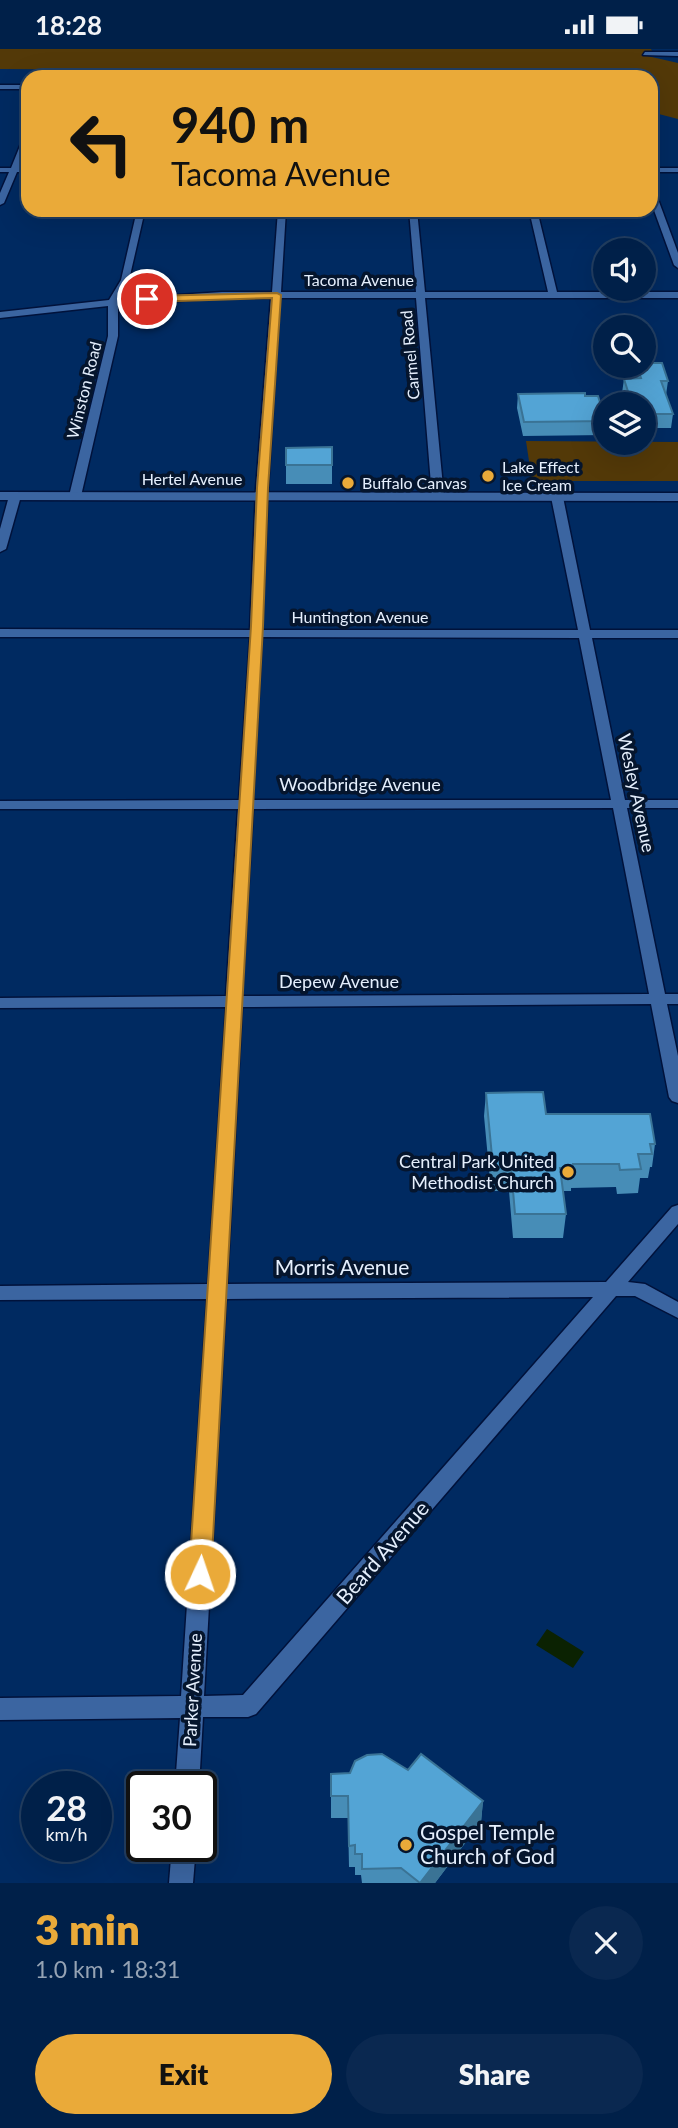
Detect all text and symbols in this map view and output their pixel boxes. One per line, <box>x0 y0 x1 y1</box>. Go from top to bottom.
text: 18:28 <box>35 9 102 41</box>
text: 940 m <box>171 95 309 153</box>
icon: left <box>56 98 147 189</box>
text: Tacoma Avenue <box>171 154 391 193</box>
map controls <box>593 238 656 455</box>
button: sound <box>593 238 656 301</box>
pin <box>117 269 177 329</box>
street label: Tacoma Avenue <box>304 270 414 289</box>
icon: arrive <box>128 280 166 318</box>
street label: Carmel Road <box>396 310 423 400</box>
button: search <box>593 315 656 378</box>
street label: Winston Road <box>62 339 105 440</box>
button: layers <box>593 392 656 455</box>
place label: Lake Effect Ice Cream <box>502 457 580 494</box>
marker: Lake Effect Ice Cream <box>480 468 496 484</box>
street label: Hertel Avenue <box>142 469 242 488</box>
place label: Buffalo Canvas <box>362 473 467 492</box>
marker: Buffalo Canvas <box>340 475 356 491</box>
street label: Huntington Avenue <box>291 607 429 626</box>
street label: Wesley Avenue <box>614 731 660 854</box>
street label: Woodbridge Avenue <box>279 773 441 795</box>
street label: Depew Avenue <box>279 970 399 992</box>
place label: Central Park United Methodist Church <box>399 1150 554 1193</box>
marker: Central Park United Methodist Church <box>560 1164 576 1180</box>
street label: Morris Avenue <box>275 1254 409 1279</box>
street label: Beard Avenue <box>330 1495 433 1609</box>
position arrow <box>163 1537 237 1611</box>
street label: Parker Avenue <box>178 1632 206 1747</box>
speed limit sign: 30 <box>126 1771 217 1862</box>
text: 28 <box>46 1786 87 1828</box>
place label: Gospel Temple Church of God <box>420 1819 555 1868</box>
text: km/h <box>45 1823 88 1845</box>
marker: Gospel Temple Church of God <box>398 1837 414 1853</box>
text: 3 min <box>35 1904 140 1954</box>
button: close <box>569 1906 643 1980</box>
text: 1.0 km · 18:31 <box>35 1955 180 1983</box>
button: Exit <box>35 2034 332 2114</box>
button: Share <box>346 2034 643 2114</box>

